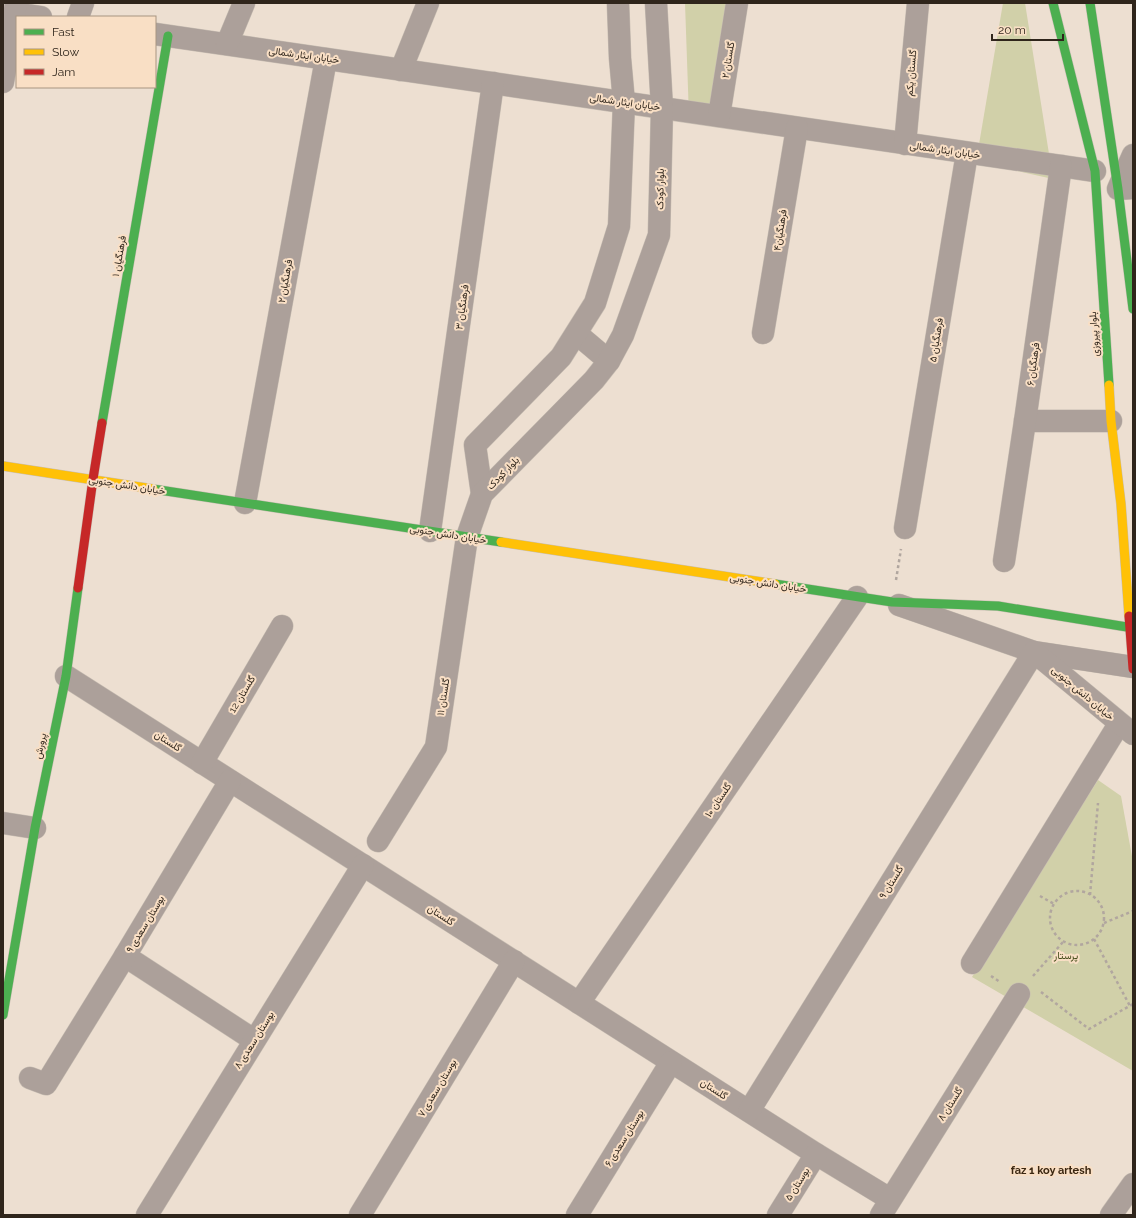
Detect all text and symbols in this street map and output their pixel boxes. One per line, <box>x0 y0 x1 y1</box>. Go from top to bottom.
legend <box>16 16 156 88</box>
scale bar <box>992 16 1063 42</box>
text: 20 m <box>998 23 1026 37</box>
text: Fast <box>52 25 75 39</box>
street label: گلستان ۲ <box>720 40 736 79</box>
text: Slow <box>52 45 79 59</box>
street label: خیابان ایثار شمالی <box>268 45 340 66</box>
street label: گلستان یکم <box>903 49 920 97</box>
text: Jam <box>52 65 75 79</box>
street label: خیابان ایثار شمالی <box>589 92 661 113</box>
street label: خیابان ایثار شمالی <box>909 140 981 161</box>
street label: بلوار کودک <box>654 168 667 210</box>
street label: فرهنگیان۴ <box>771 208 790 252</box>
street label: فرهنگیان ۱ <box>110 234 129 278</box>
street label: فرهنگیان ۲ <box>276 258 295 304</box>
street label: فرهنگیان ۳ <box>453 283 472 330</box>
street label: بلوار پیروزی <box>1087 311 1103 357</box>
street label: فرهنگیان ۵ <box>927 317 946 363</box>
street label: فرهنگیان ۶ <box>1025 341 1043 386</box>
street label: بلوار کودک <box>485 454 522 492</box>
street label: خیابان دانش جنوبی <box>88 473 166 498</box>
street label: خیابان دانش جنوبی <box>409 522 487 547</box>
street label: خیابان دانش جنوبی <box>729 571 807 596</box>
street label: خیابان دانش جنوبی <box>1049 664 1116 723</box>
street label: گلستان 12 <box>227 673 258 715</box>
street label: گلستان ۱۱ <box>435 677 451 716</box>
street label: گلستان <box>153 728 184 754</box>
street label: پرورش <box>32 732 50 760</box>
street label: گلستان ۱۰ <box>703 780 734 819</box>
street label: گلستان ۹ <box>877 863 906 900</box>
street label: بوستان سعدی ۹ <box>124 894 167 955</box>
street label: گلستان <box>426 902 457 928</box>
park label: پرستار <box>1053 950 1078 963</box>
street label: بوستان سعدی ۸ <box>232 1009 277 1071</box>
street label: بوستان سعدی ۷ <box>415 1057 459 1119</box>
street label: گلستان <box>699 1076 730 1102</box>
street label: گلستان ۸ <box>935 1085 965 1123</box>
street label: بوستان سعدی ۶ <box>602 1108 647 1169</box>
district label: faz 1 koy artesh <box>1011 1164 1092 1177</box>
street label: بوستان ۵ <box>783 1165 812 1203</box>

